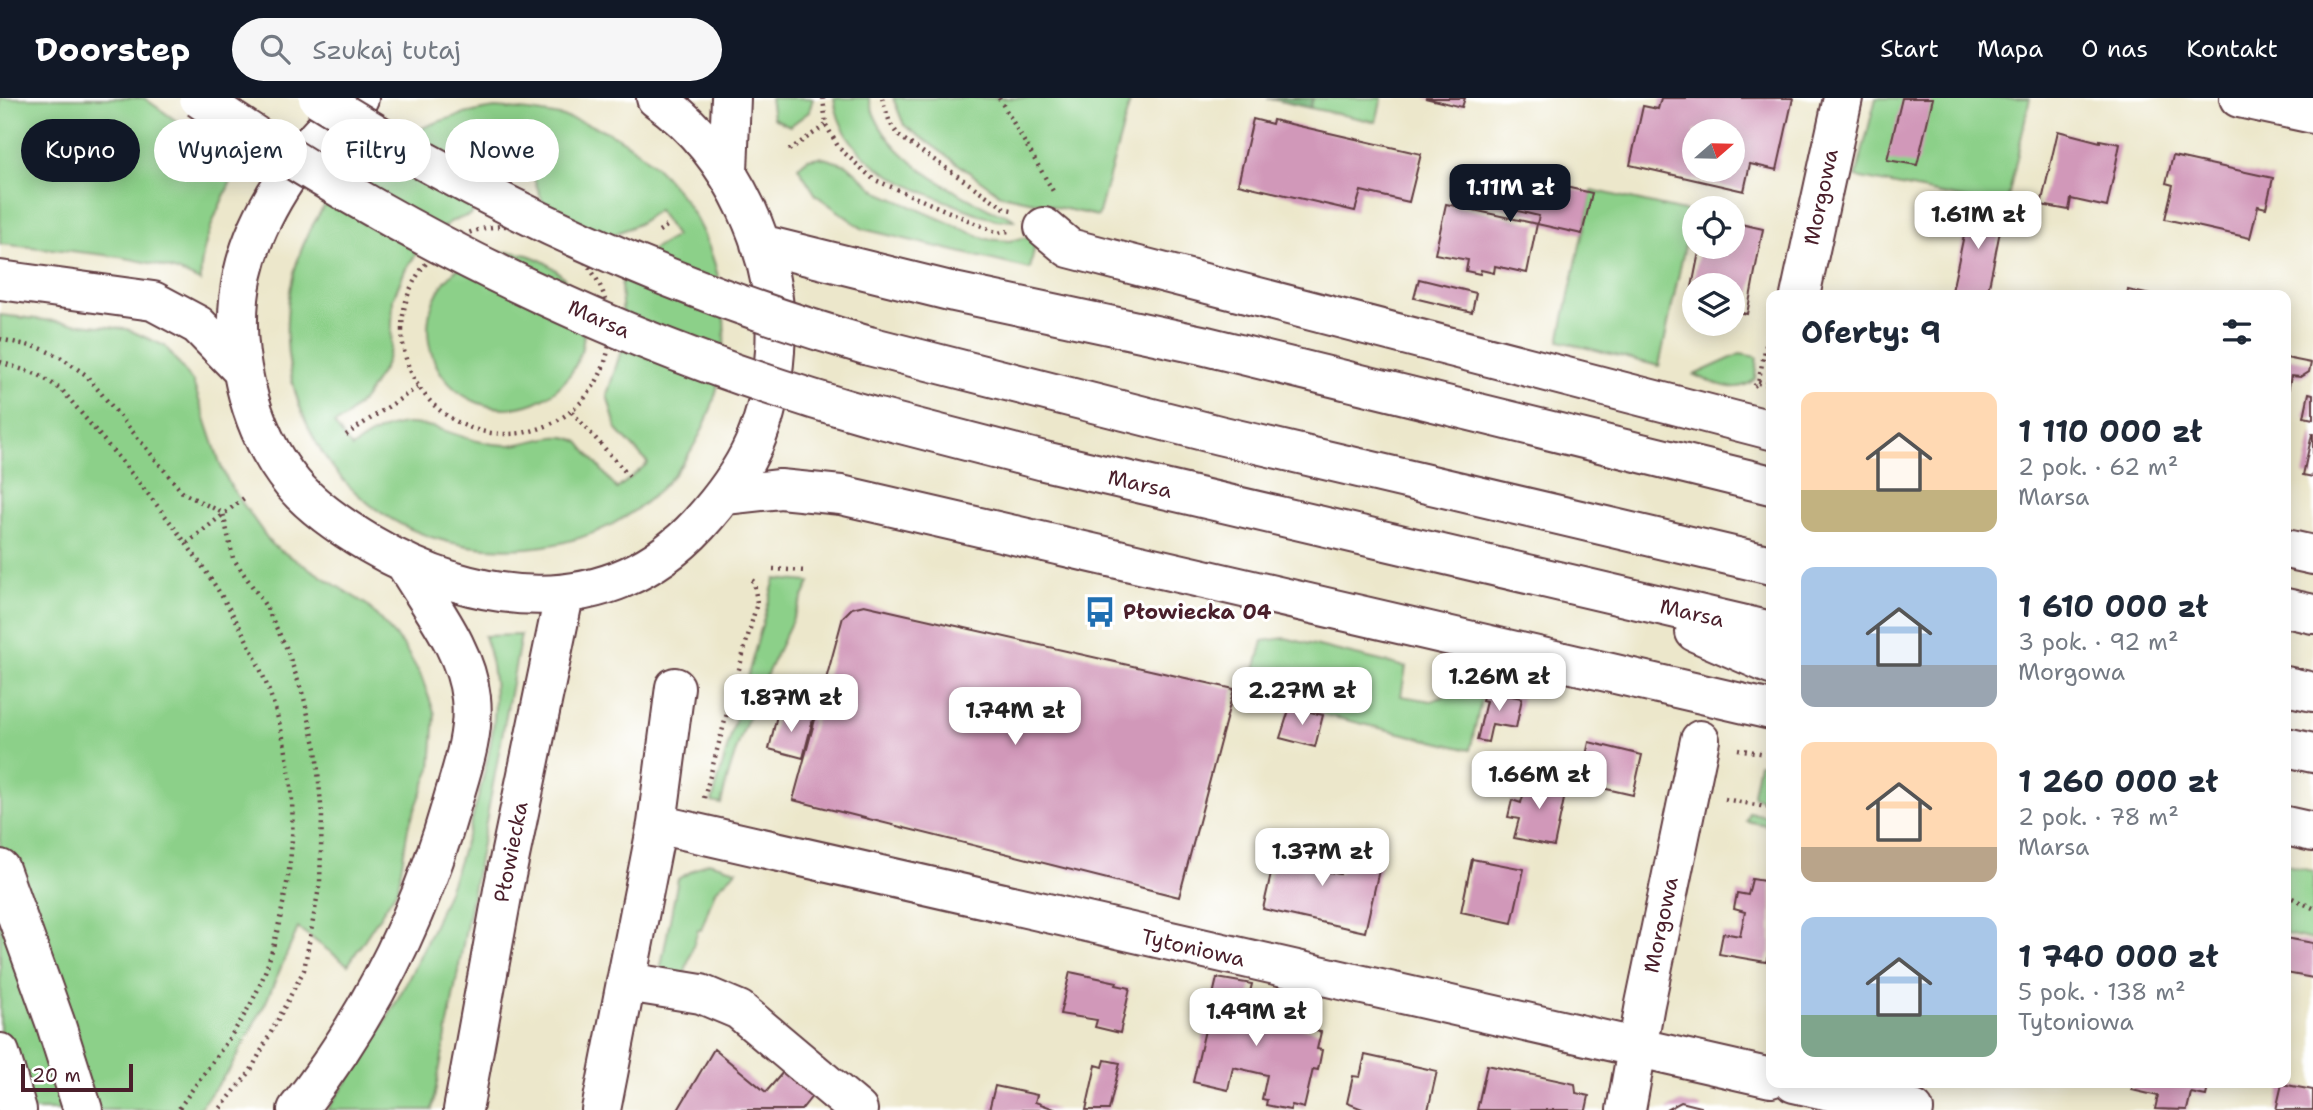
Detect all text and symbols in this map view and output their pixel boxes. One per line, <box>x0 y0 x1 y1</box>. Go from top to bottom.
search box <box>232 18 722 81</box>
text: Doorstep <box>35 27 190 72</box>
icon: search <box>256 30 294 68</box>
text: Szukaj tutaj <box>312 32 461 67</box>
text: Start <box>1880 33 1939 65</box>
text: Mapa <box>1977 33 2043 65</box>
text: O nas <box>2081 33 2148 65</box>
text: Kontakt <box>2186 33 2278 65</box>
chip: Kupno <box>21 119 140 182</box>
chip: Wynajem <box>154 119 307 182</box>
chip: Filtry <box>321 119 431 182</box>
chip: Nowe <box>445 119 559 182</box>
north arrow <box>1682 119 1745 182</box>
map controls <box>1682 119 1745 336</box>
street label: Morgowa <box>1797 146 1845 248</box>
pin: 1.11M zł <box>1438 164 1582 224</box>
text: 1.11M zł <box>1466 172 1554 202</box>
pin: 1.61M zł <box>1906 192 2050 251</box>
button: locate <box>1682 196 1745 259</box>
text: 1.61M zł <box>1930 199 2026 229</box>
button: layers <box>1682 273 1745 336</box>
street label: Marsa <box>564 293 634 345</box>
text: Oferty: 9 <box>1801 312 1941 353</box>
icon: filters <box>2218 313 2256 351</box>
text: 1 110 000 zł <box>2018 411 2202 452</box>
icon: home <box>1857 420 1941 504</box>
text: 2 pok. · 62 m² <box>2018 452 2178 482</box>
street label: Marsa <box>1105 463 1175 505</box>
text: Marsa <box>2018 482 2089 512</box>
text: 1 610 000 zł <box>2018 586 2208 627</box>
street label: Marsa <box>1657 592 1727 634</box>
bus stop icon: Płowiecka 04 <box>1083 595 1117 629</box>
icon: home <box>1857 595 1941 679</box>
place label: Płowiecka 04 <box>1123 598 1272 626</box>
text: 3 pok. · 92 m² <box>2018 627 2179 657</box>
pin: 1.26M zł <box>1427 654 1571 713</box>
text: Morgowa <box>2018 657 2125 687</box>
text: 1.26M zł <box>1448 661 1550 691</box>
pin: 2.27M zł <box>1230 668 1374 727</box>
pin: 1.87M zł <box>719 674 863 734</box>
text: 2.27M zł <box>1248 675 1356 705</box>
text: 1.87M zł <box>740 682 842 712</box>
pin: 1.74M zł <box>943 688 1087 747</box>
text: 1.74M zł <box>965 695 1065 725</box>
pin: 1.66M zł <box>1467 752 1611 811</box>
text: 1.66M zł <box>1488 759 1590 789</box>
text: 1 260 000 zł <box>2018 761 2218 802</box>
icon: home <box>1857 770 1941 854</box>
street label: Płowiecka <box>488 799 534 905</box>
text: 2 pok. · 78 m² <box>2018 802 2179 832</box>
pin: 1.37M zł <box>1250 828 1394 888</box>
text: Marsa <box>2018 832 2089 862</box>
text: 1.37M zł <box>1271 836 1373 866</box>
street label: Morgowa <box>1637 874 1685 976</box>
street label: Tytoniowa <box>1138 922 1248 974</box>
text: 1 740 000 zł <box>2018 936 2218 977</box>
icon: home <box>1857 945 1941 1029</box>
text: 5 pok. · 138 m² <box>2018 977 2186 1007</box>
pin: 1.49M zł <box>1184 988 1328 1048</box>
text: 1.49M zł <box>1206 996 1306 1026</box>
text: Tytoniowa <box>2018 1007 2134 1037</box>
scale bar <box>21 1061 133 1093</box>
text: 20 m <box>32 1063 81 1088</box>

